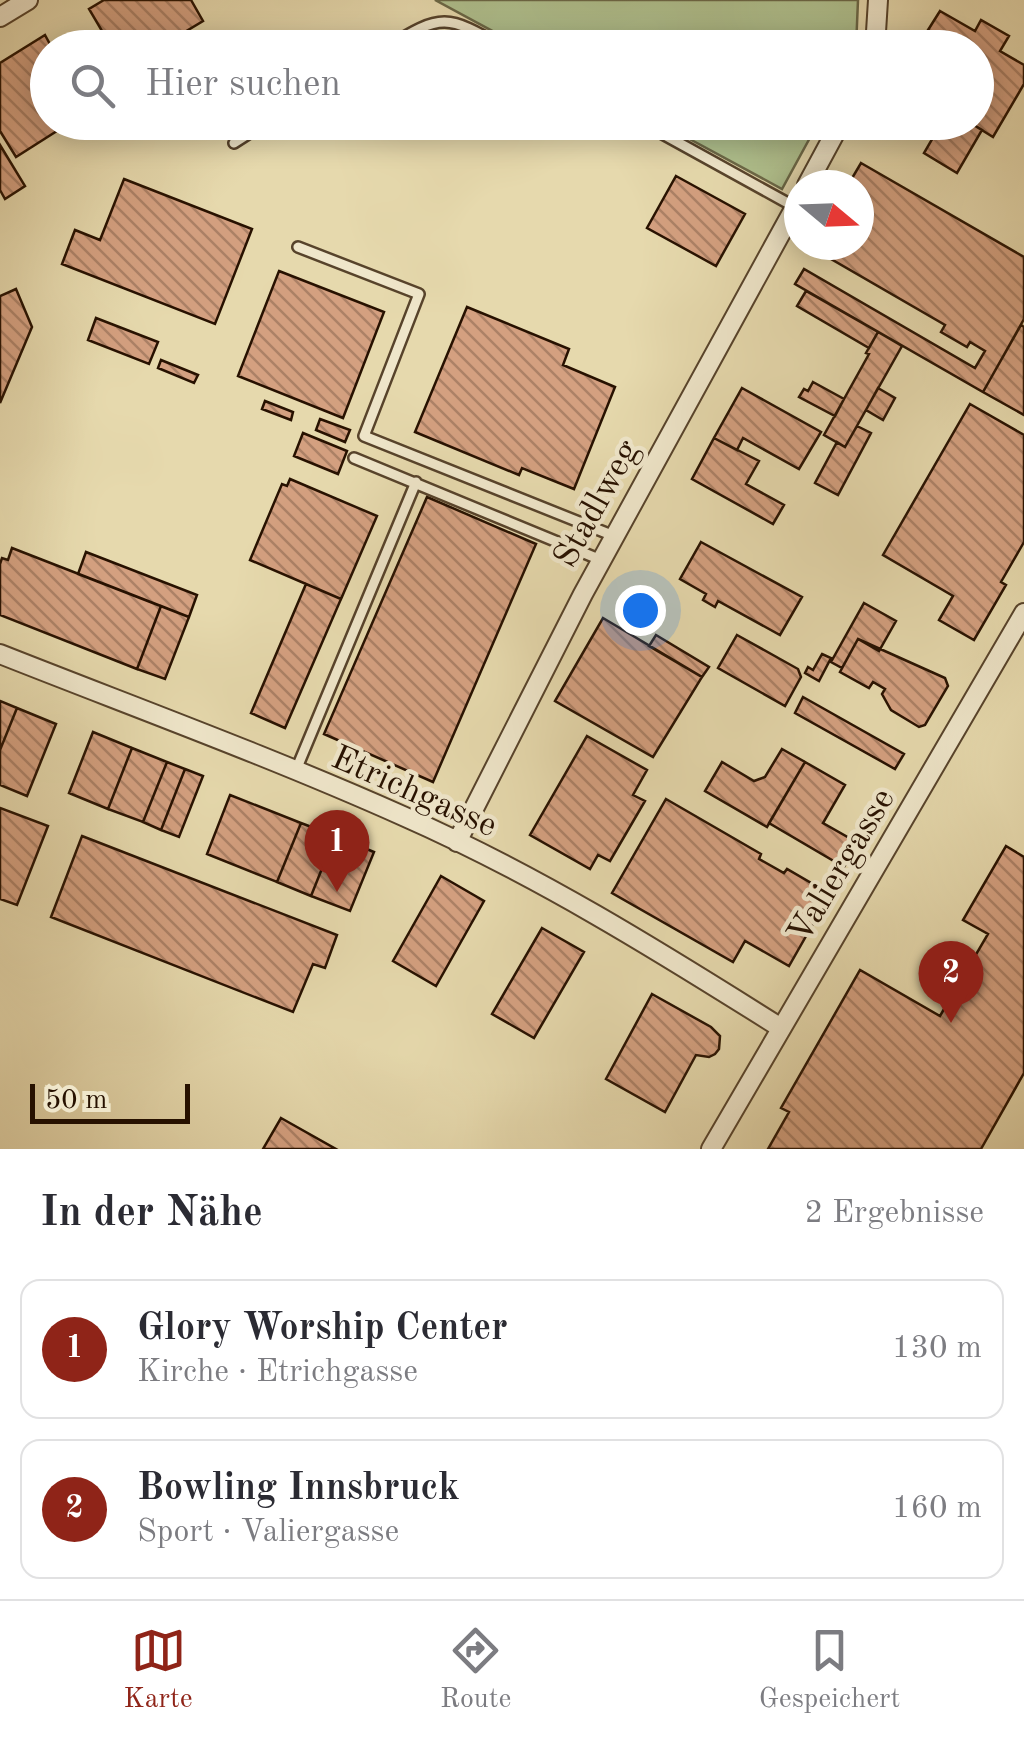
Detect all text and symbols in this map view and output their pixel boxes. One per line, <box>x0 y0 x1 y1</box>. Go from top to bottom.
search box <box>30 30 994 140</box>
icon: search <box>65 58 120 113</box>
text: Hier suchen <box>145 66 341 104</box>
north arrow <box>784 170 874 260</box>
street label: Stadlweg <box>548 435 646 574</box>
your location <box>615 585 666 636</box>
street label: Etrichgasse <box>326 740 502 844</box>
street label: Valiergasse <box>782 783 902 950</box>
pin: 1 <box>304 810 370 892</box>
pin: 2 <box>918 940 984 1023</box>
scale bar <box>30 1079 190 1124</box>
text: 50 m <box>45 1087 108 1115</box>
text: In der Nähe <box>40 1193 263 1235</box>
text: 2 Ergebnisse <box>804 1198 984 1230</box>
text: Glory Worship Center <box>137 1310 508 1348</box>
text: 1 <box>65 1333 84 1365</box>
text: 130 m <box>892 1333 982 1365</box>
text: Kirche · Etrichgasse <box>137 1357 418 1389</box>
text: Bowling Innsbruck <box>137 1470 460 1508</box>
text: 2 <box>65 1493 84 1525</box>
text: 160 m <box>892 1493 982 1525</box>
text: Sport · Valiergasse <box>137 1517 399 1549</box>
tab: Karte <box>124 1623 193 1718</box>
tab: Route <box>440 1623 511 1718</box>
tab: Gespeichert <box>759 1623 900 1718</box>

